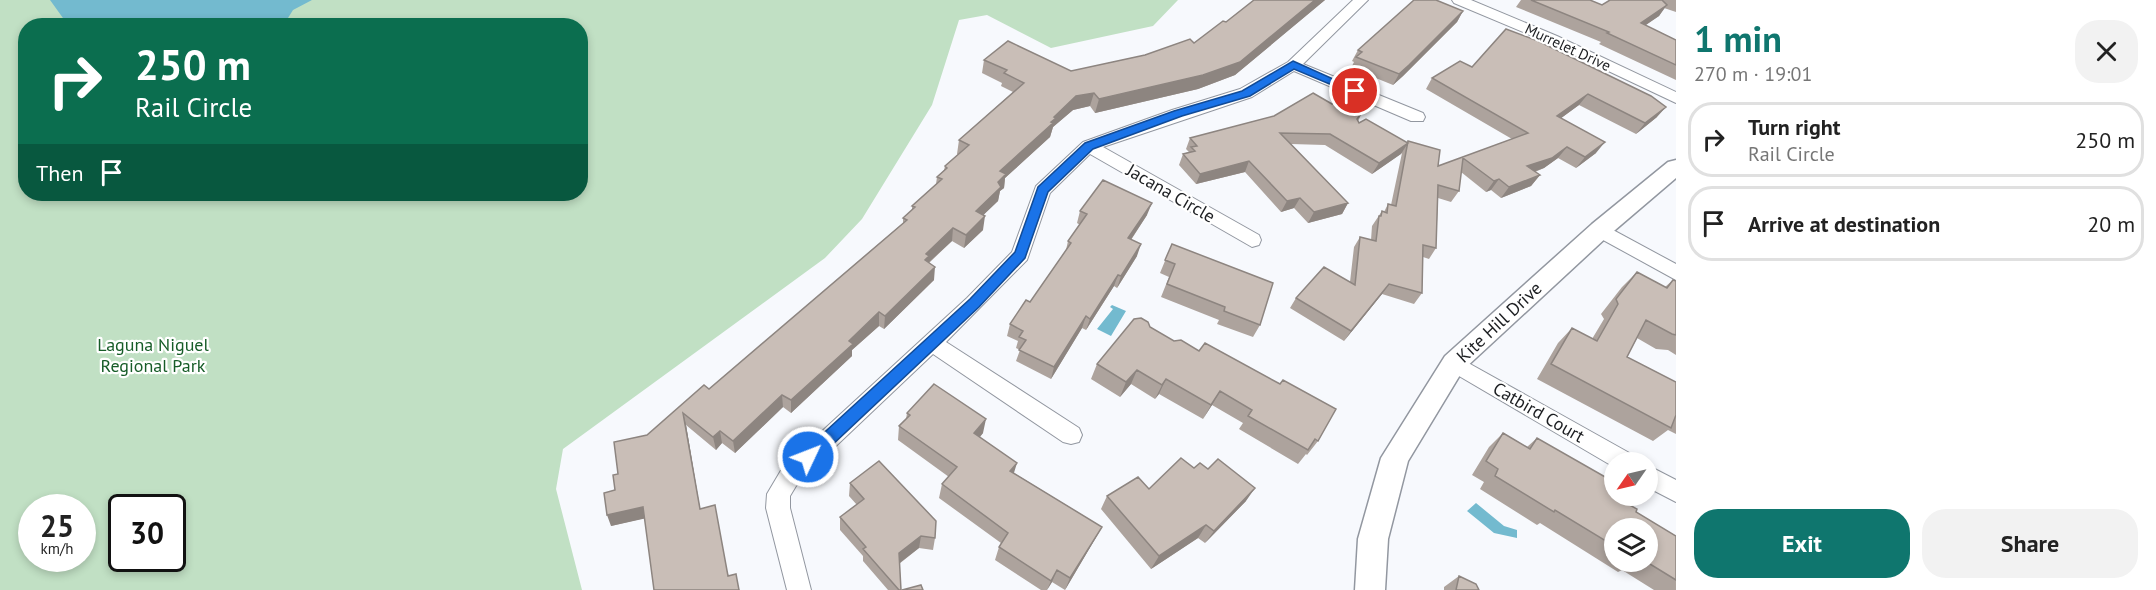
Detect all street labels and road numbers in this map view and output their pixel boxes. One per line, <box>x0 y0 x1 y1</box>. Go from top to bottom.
street label: Murrelet Drive <box>1522 19 1614 75</box>
street label: Jacana Circle <box>1122 158 1219 228</box>
street label: Kite Hill Drive <box>1452 277 1546 367</box>
street label: Catbird Court <box>1489 377 1589 447</box>

